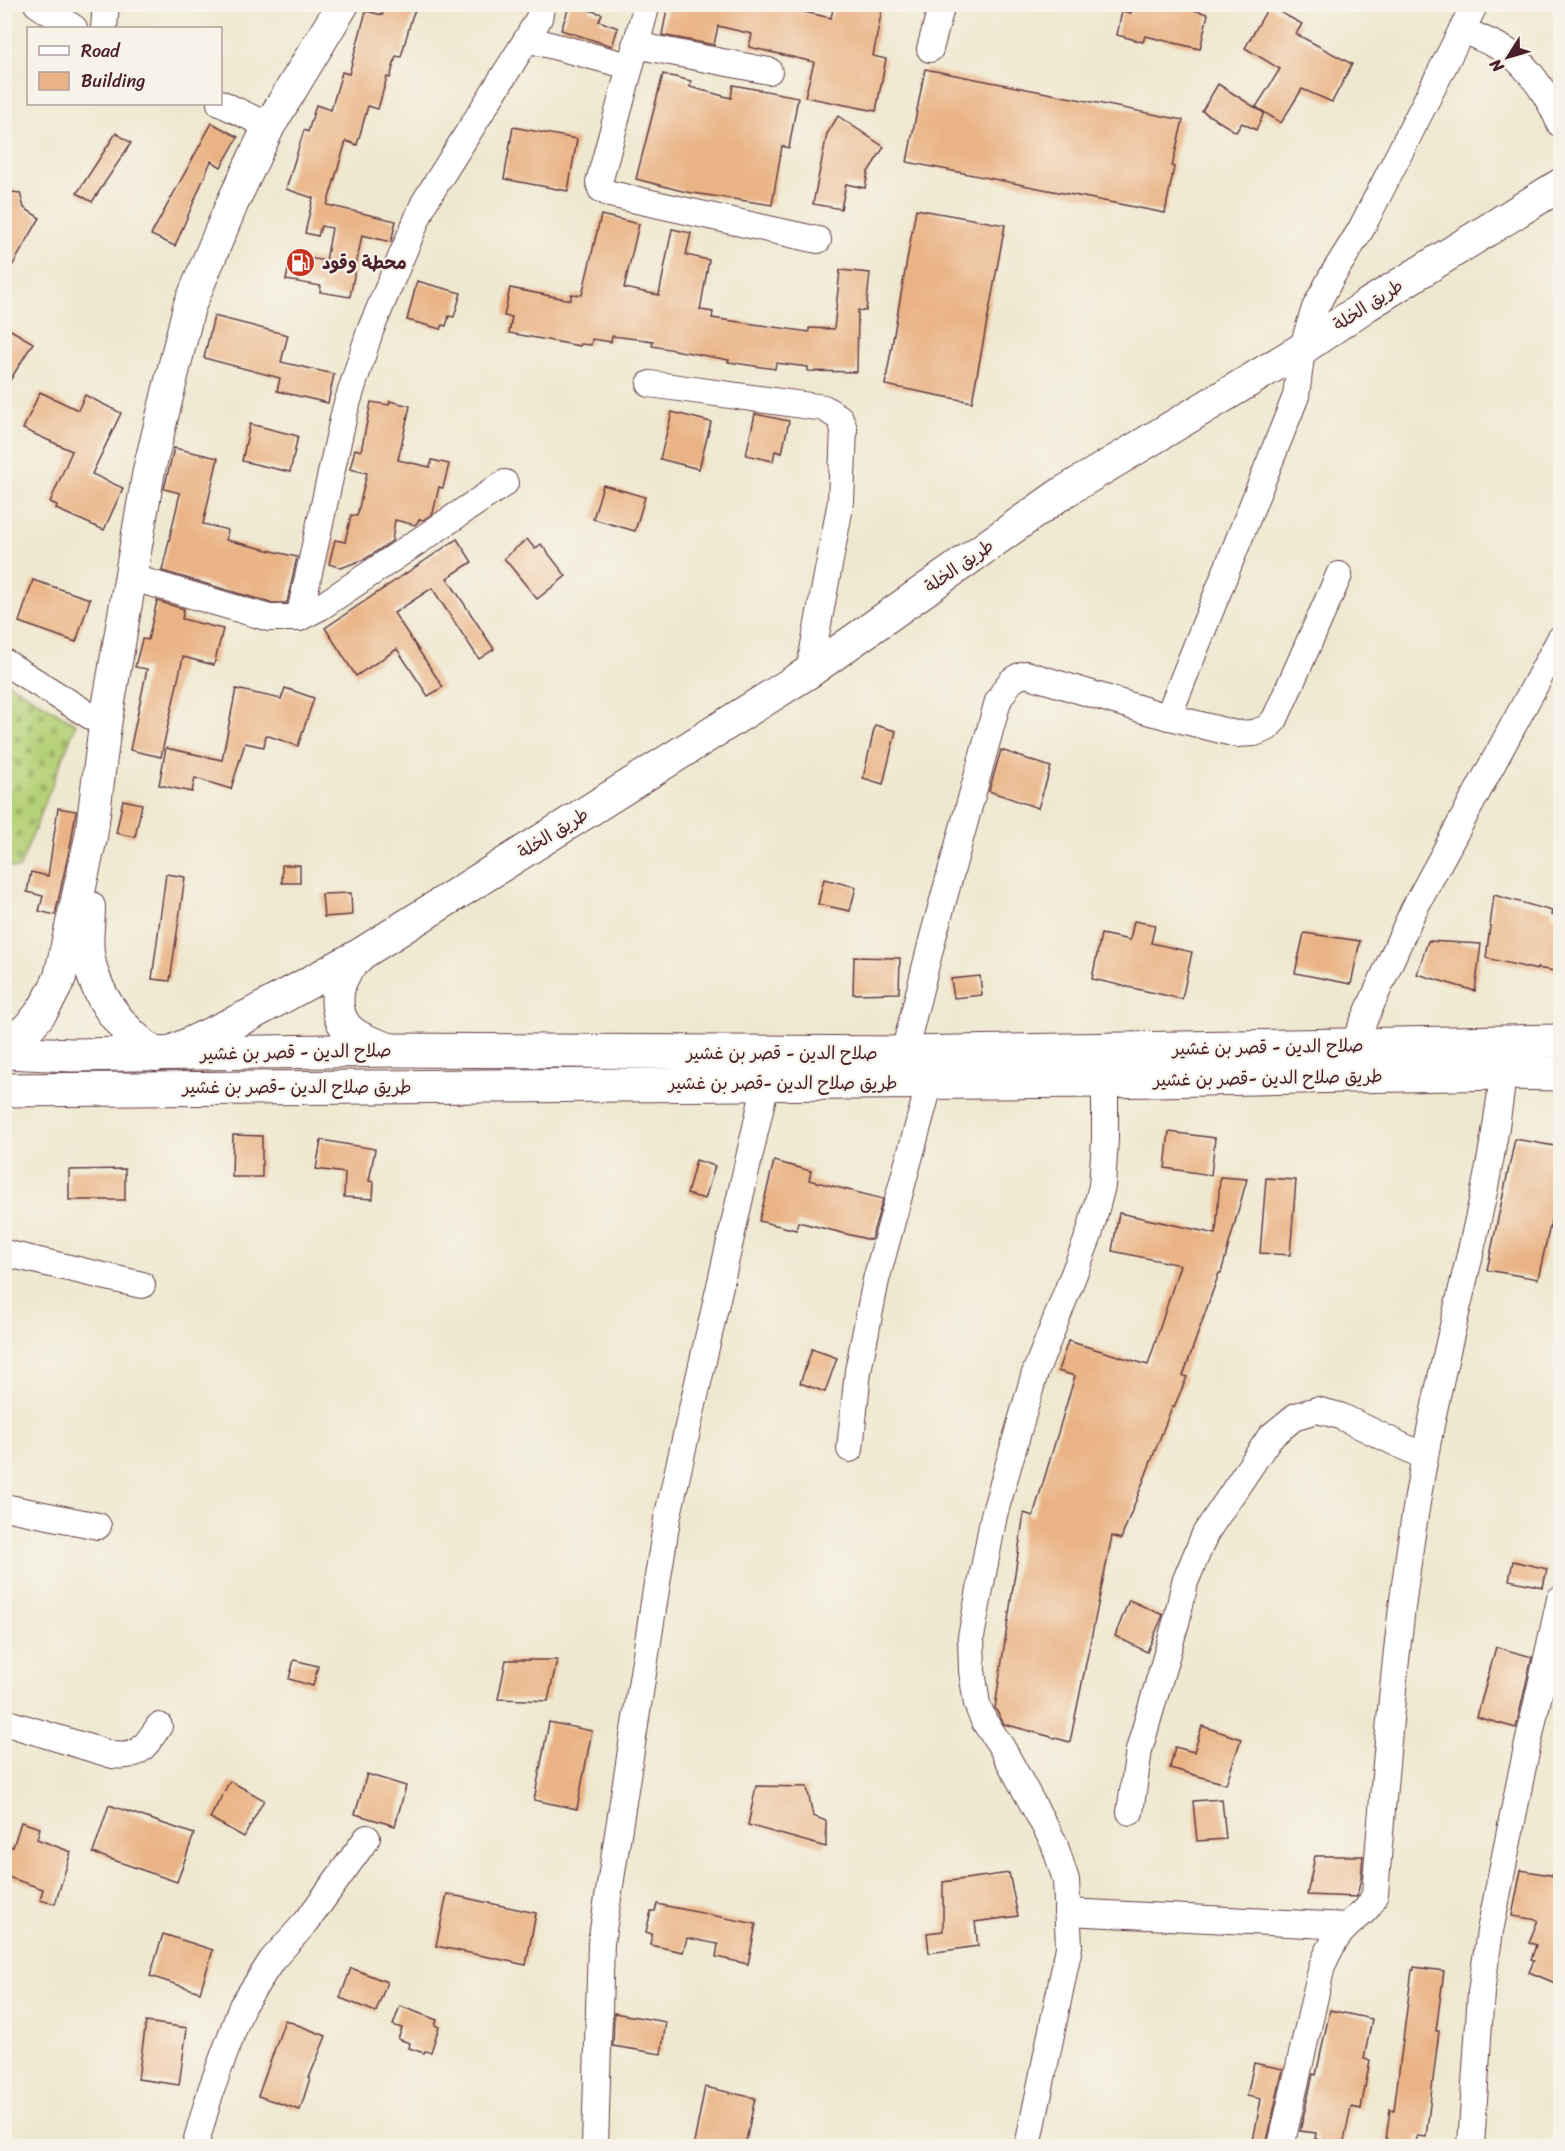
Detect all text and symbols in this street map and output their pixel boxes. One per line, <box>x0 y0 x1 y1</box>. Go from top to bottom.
legend <box>27 27 222 105</box>
north arrow <box>1478 27 1538 87</box>
text: Road <box>81 35 121 67</box>
text: N <box>1481 52 1512 80</box>
text: Building <box>81 65 145 97</box>
fuel station icon: محطة وقود <box>285 247 317 279</box>
place label: محطة وقود <box>322 247 407 279</box>
street label: طريق الخلة <box>1326 270 1410 340</box>
street label: طريق الخلة <box>917 530 1001 602</box>
street label: طريق الخلة <box>511 799 595 867</box>
street label: صلاح الدين - قصر بن غشير <box>1170 1029 1364 1065</box>
street label: صلاح الدين - قصر بن غشير <box>198 1034 392 1070</box>
street label: صلاح الدين - قصر بن غشير <box>684 1037 878 1069</box>
street label: طريق صلاح الدين -قصر بن غشير <box>1151 1060 1383 1096</box>
street label: طريق صلاح الدين -قصر بن غشير <box>666 1067 898 1099</box>
street label: طريق صلاح الدين -قصر بن غشير <box>180 1071 412 1103</box>

